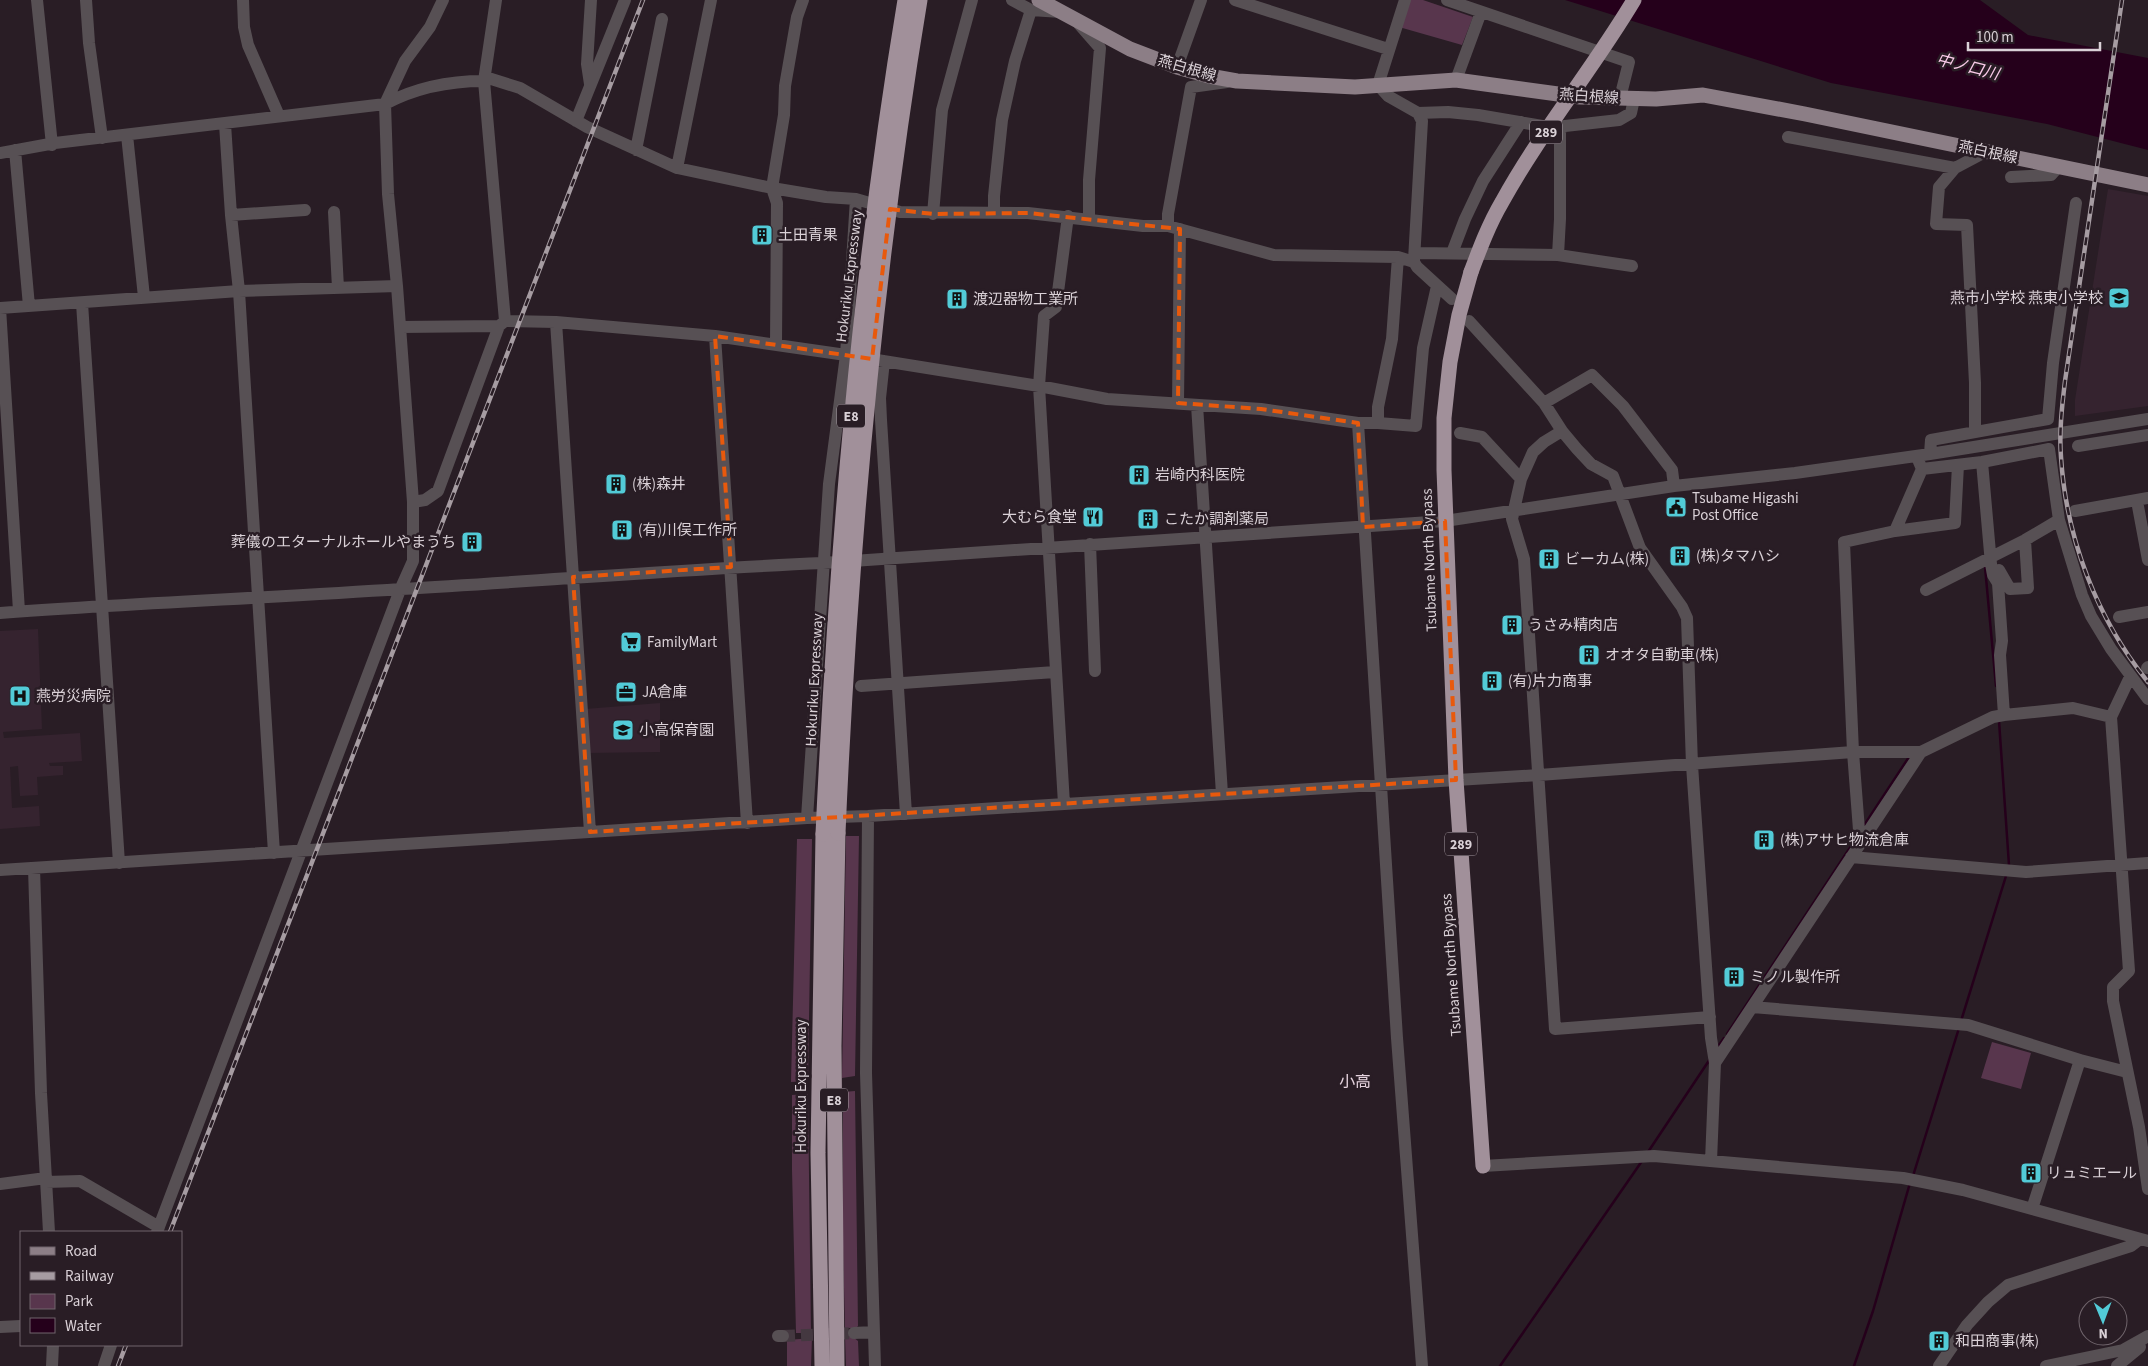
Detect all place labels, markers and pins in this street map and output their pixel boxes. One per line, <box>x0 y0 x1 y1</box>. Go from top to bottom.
building icon: 土田青果 <box>750 223 774 247</box>
place label: 土田青果 <box>778 225 838 246</box>
school or university icon: 燕市小学校 燕東小学校 <box>2107 286 2131 310</box>
building icon: 渡辺器物工業所 <box>945 287 969 311</box>
place label: 燕市小学校 燕東小学校 <box>1950 288 2103 309</box>
place label: 渡辺器物工業所 <box>973 289 1078 310</box>
building icon: 岩崎内科医院 <box>1127 463 1151 487</box>
place label: 岩崎内科医院 <box>1155 465 1245 486</box>
building icon: (株)森井 <box>604 472 628 496</box>
place label: (株)森井 <box>632 474 686 495</box>
place label: Tsubame Higashi Post Office <box>1692 488 1799 526</box>
public building icon: Tsubame Higashi Post Office <box>1664 495 1688 519</box>
restaurant icon: 大むら食堂 <box>1081 505 1105 529</box>
place label: 大むら食堂 <box>1002 507 1077 528</box>
building icon: こたか調剤薬局 <box>1136 507 1160 531</box>
place label: こたか調剤薬局 <box>1164 509 1269 530</box>
building icon: (有)川俣工作所 <box>610 518 634 542</box>
place label: (有)川俣工作所 <box>638 520 737 541</box>
building icon: 葬儀のエターナルホールやまうち <box>460 530 484 554</box>
place label: 葬儀のエターナルホールやまうち <box>231 532 456 553</box>
building icon: (株)タマハシ <box>1668 544 1692 568</box>
place label: (株)タマハシ <box>1696 546 1780 567</box>
building icon: ビーカム(株) <box>1537 547 1561 571</box>
place label: ビーカム(株) <box>1565 549 1649 570</box>
building icon: うさみ精肉店 <box>1500 613 1524 637</box>
place label: うさみ精肉店 <box>1528 615 1618 636</box>
supermarket icon: FamilyMart <box>619 630 643 654</box>
place label: FamilyMart <box>647 632 717 653</box>
building icon: オオタ自動車(株) <box>1577 643 1601 667</box>
place label: オオタ自動車(株) <box>1605 645 1719 666</box>
building icon: (有)片力商事 <box>1480 669 1504 693</box>
place label: (有)片力商事 <box>1508 671 1592 692</box>
office icon: JA倉庫 <box>614 680 638 704</box>
place label: JA倉庫 <box>642 682 687 703</box>
hospital icon: 燕労災病院 <box>8 684 32 708</box>
place label: 燕労災病院 <box>36 686 111 707</box>
school or university icon: 小高保育園 <box>611 718 635 742</box>
place label: 小高保育園 <box>639 720 714 741</box>
building icon: (株)アサヒ物流倉庫 <box>1752 828 1776 852</box>
place label: (株)アサヒ物流倉庫 <box>1780 830 1909 851</box>
building icon: ミノル製作所 <box>1722 965 1746 989</box>
place label: ミノル製作所 <box>1750 967 1840 988</box>
building icon: リュミエール <box>2019 1161 2043 1185</box>
place label: リュミエール <box>2047 1163 2137 1184</box>
building icon: 和田商事(株) <box>1927 1329 1951 1353</box>
place label: 和田商事(株) <box>1955 1331 2039 1352</box>

